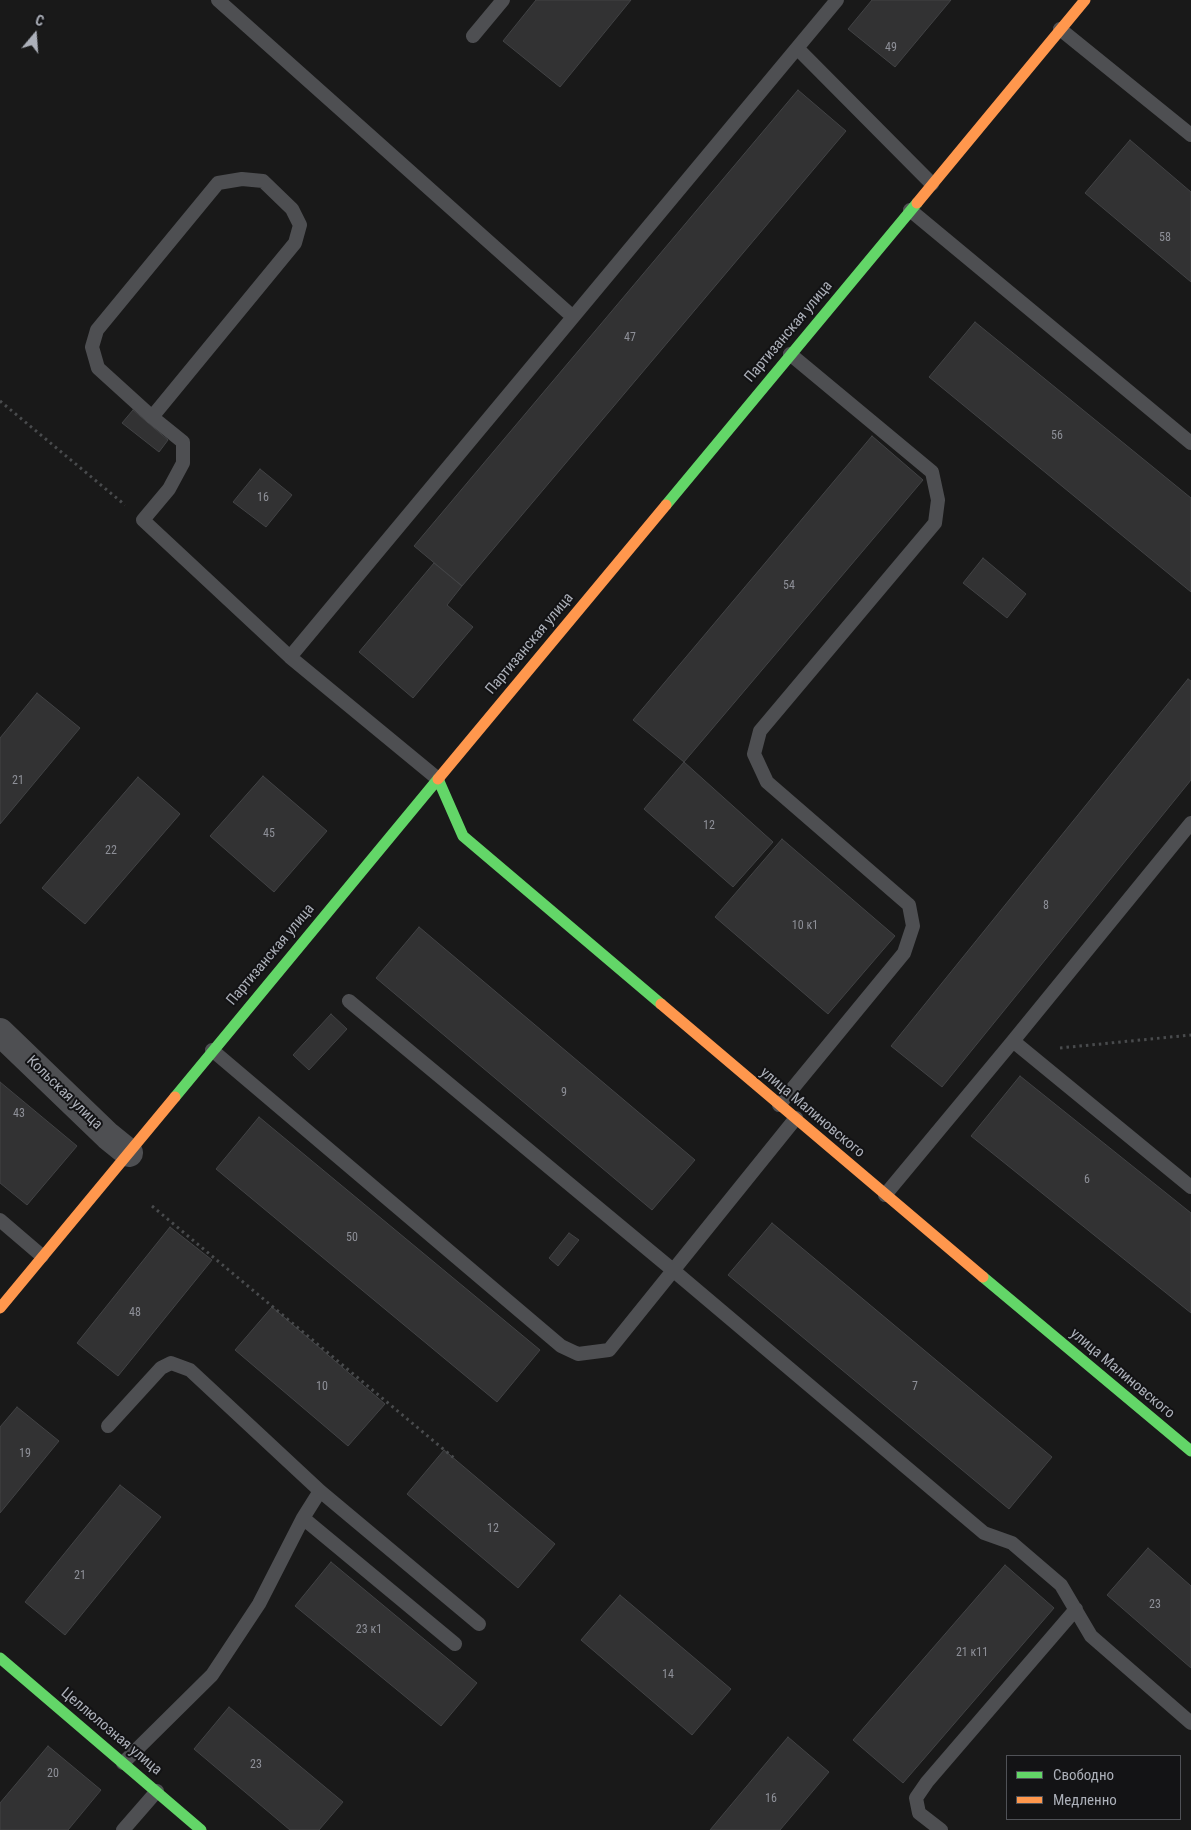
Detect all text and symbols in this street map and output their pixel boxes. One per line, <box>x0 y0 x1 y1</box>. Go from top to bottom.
north arrow <box>10 10 60 60</box>
text: С <box>33 12 46 30</box>
house number: 49 <box>885 41 897 55</box>
house number: 58 <box>1159 231 1171 245</box>
street label: Партизанская улица <box>741 278 837 386</box>
house number: 47 <box>624 331 636 345</box>
house number: 56 <box>1051 429 1063 443</box>
house number: 16 <box>257 491 269 505</box>
house number: 54 <box>783 579 795 593</box>
street label: Партизанская улица <box>482 590 578 698</box>
house number: 21 <box>12 774 24 788</box>
house number: 12 <box>703 819 715 833</box>
house number: 45 <box>263 827 275 841</box>
house number: 22 <box>105 844 117 858</box>
house number: 8 <box>1043 899 1049 913</box>
street label: Партизанская улица <box>223 901 319 1009</box>
house number: 10 к1 <box>792 919 818 933</box>
street label: Кольская улица <box>22 1052 106 1134</box>
street label: улица Малиновского <box>756 1064 868 1162</box>
house number: 9 <box>561 1086 567 1100</box>
house number: 43 <box>13 1107 25 1121</box>
house number: 6 <box>1084 1173 1090 1187</box>
house number: 50 <box>346 1231 358 1245</box>
house number: 48 <box>129 1306 141 1320</box>
street label: улица Малиновского <box>1066 1325 1178 1423</box>
house number: 10 <box>316 1380 328 1394</box>
house number: 7 <box>912 1380 918 1394</box>
house number: 19 <box>19 1447 31 1461</box>
house number: 12 <box>487 1522 499 1536</box>
house number: 21 <box>74 1569 86 1583</box>
house number: 23 <box>1149 1598 1161 1612</box>
house number: 23 к1 <box>356 1623 382 1637</box>
house number: 21 к11 <box>956 1646 988 1660</box>
house number: 14 <box>662 1668 674 1682</box>
street label: Целлюлозная улица <box>57 1685 165 1779</box>
legend <box>1006 1755 1181 1820</box>
house number: 23 <box>250 1758 262 1772</box>
text: Свободно <box>1053 1766 1114 1784</box>
house number: 20 <box>47 1767 59 1781</box>
text: Медленно <box>1053 1791 1117 1809</box>
house number: 16 <box>765 1792 777 1806</box>

